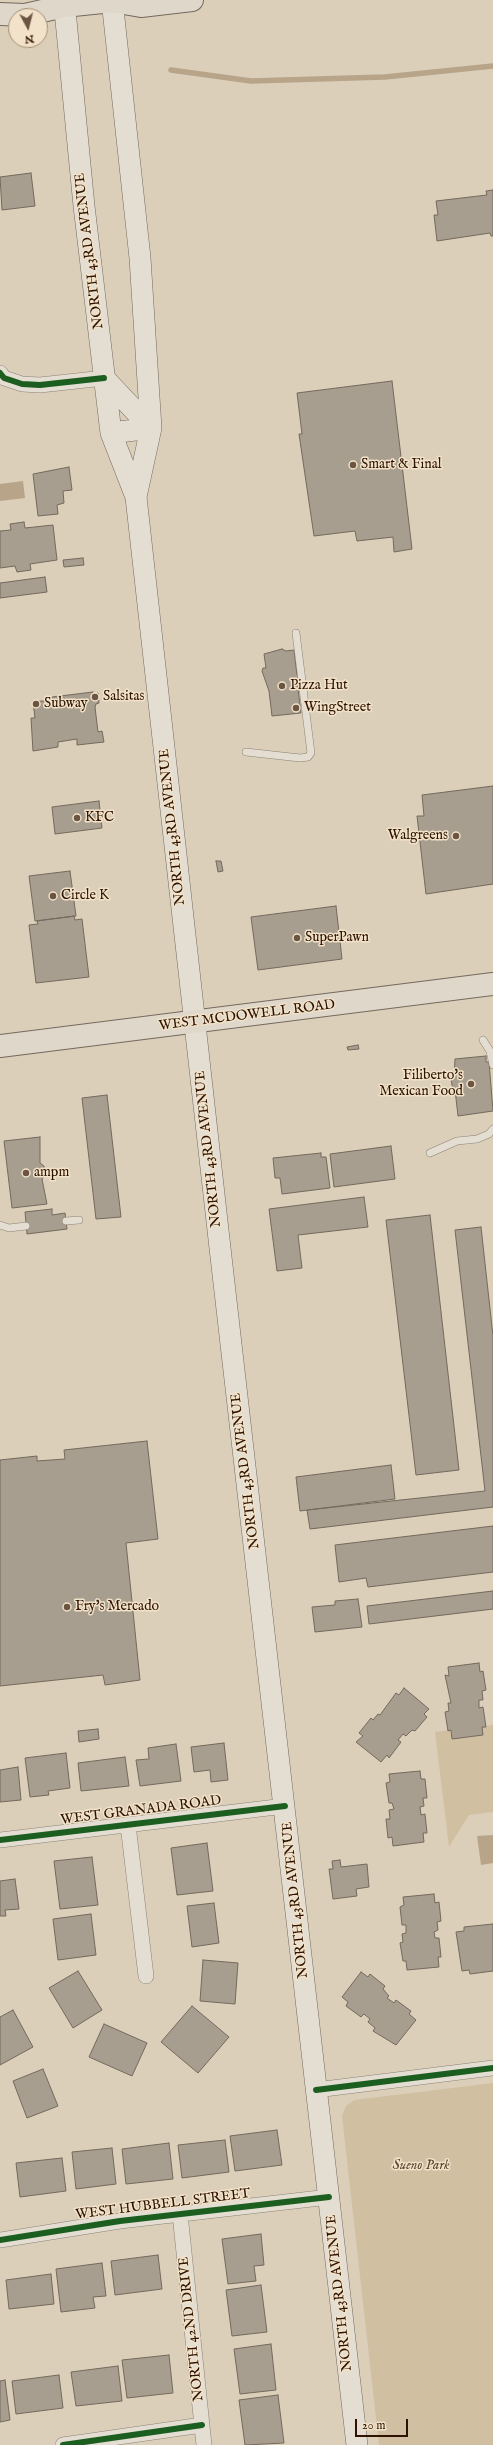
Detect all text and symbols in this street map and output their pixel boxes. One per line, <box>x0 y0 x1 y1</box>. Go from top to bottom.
north arrow <box>8 8 48 48</box>
text: N <box>24 31 35 46</box>
street label: NORTH 43RD AVENUE <box>72 172 108 330</box>
place label: Smart & Final <box>361 457 442 473</box>
marker: Smart & Final <box>348 460 358 470</box>
place label: Pizza Hut <box>290 678 348 694</box>
marker: Pizza Hut <box>277 681 287 691</box>
place label: Salsitas <box>103 689 144 705</box>
marker: Salsitas <box>90 692 100 702</box>
place label: Subway <box>44 696 88 712</box>
marker: Subway <box>31 699 41 709</box>
place label: WingStreet <box>304 700 371 716</box>
marker: WingStreet <box>291 703 301 713</box>
street label: NORTH 43RD AVENUE <box>156 748 190 906</box>
place label: KFC <box>85 810 114 826</box>
marker: KFC <box>72 813 82 823</box>
place label: Walgreens <box>388 828 448 844</box>
marker: Walgreens <box>451 831 461 841</box>
place label: Circle K <box>61 888 109 904</box>
marker: Circle K <box>48 891 58 901</box>
place label: SuperPawn <box>305 930 369 946</box>
marker: SuperPawn <box>292 933 302 943</box>
street label: WEST MCDOWELL ROAD <box>158 997 336 1035</box>
place label: Filiberto's Mexican Food <box>379 1068 463 1100</box>
street label: NORTH 43RD AVENUE <box>192 1070 226 1228</box>
marker: Filiberto's Mexican Food <box>466 1079 476 1089</box>
place label: ampm <box>34 1165 69 1181</box>
marker: ampm <box>21 1168 31 1178</box>
street label: NORTH 43RD AVENUE <box>228 1392 264 1550</box>
place label: Fry's Mercado <box>75 1599 159 1615</box>
marker: Fry's Mercado <box>62 1602 72 1612</box>
street label: WEST GRANADA ROAD <box>60 1793 222 1829</box>
street label: NORTH 43RD AVENUE <box>279 1821 313 1979</box>
park label: Sueno Park <box>392 2158 450 2174</box>
street label: WEST HUBBELL STREET <box>75 2186 251 2224</box>
street label: NORTH 43RD AVENUE <box>323 2214 357 2372</box>
street label: NORTH 42ND DRIVE <box>176 2256 208 2402</box>
scale bar <box>357 2411 410 2437</box>
text: 20 m <box>362 2418 385 2433</box>

